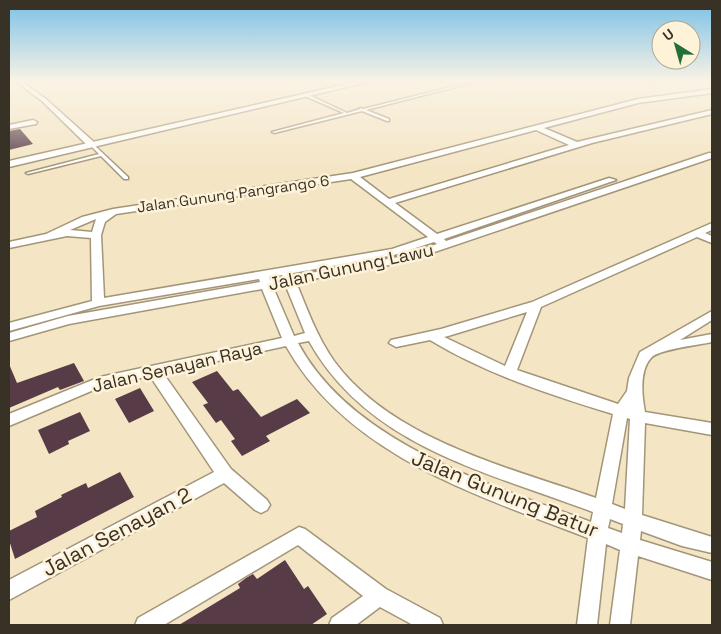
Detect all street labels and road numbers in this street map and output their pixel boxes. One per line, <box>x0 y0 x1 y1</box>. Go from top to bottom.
street label: Jalan Gunung Pangrango 6 <box>136 171 330 216</box>
street label: Jalan Gunung Lawu <box>266 238 436 295</box>
street label: Jalan Senayan Raya <box>90 336 264 397</box>
street label: Jalan Gunung Batur <box>408 444 603 543</box>
street label: Jalan Senayan 2 <box>37 481 196 582</box>

